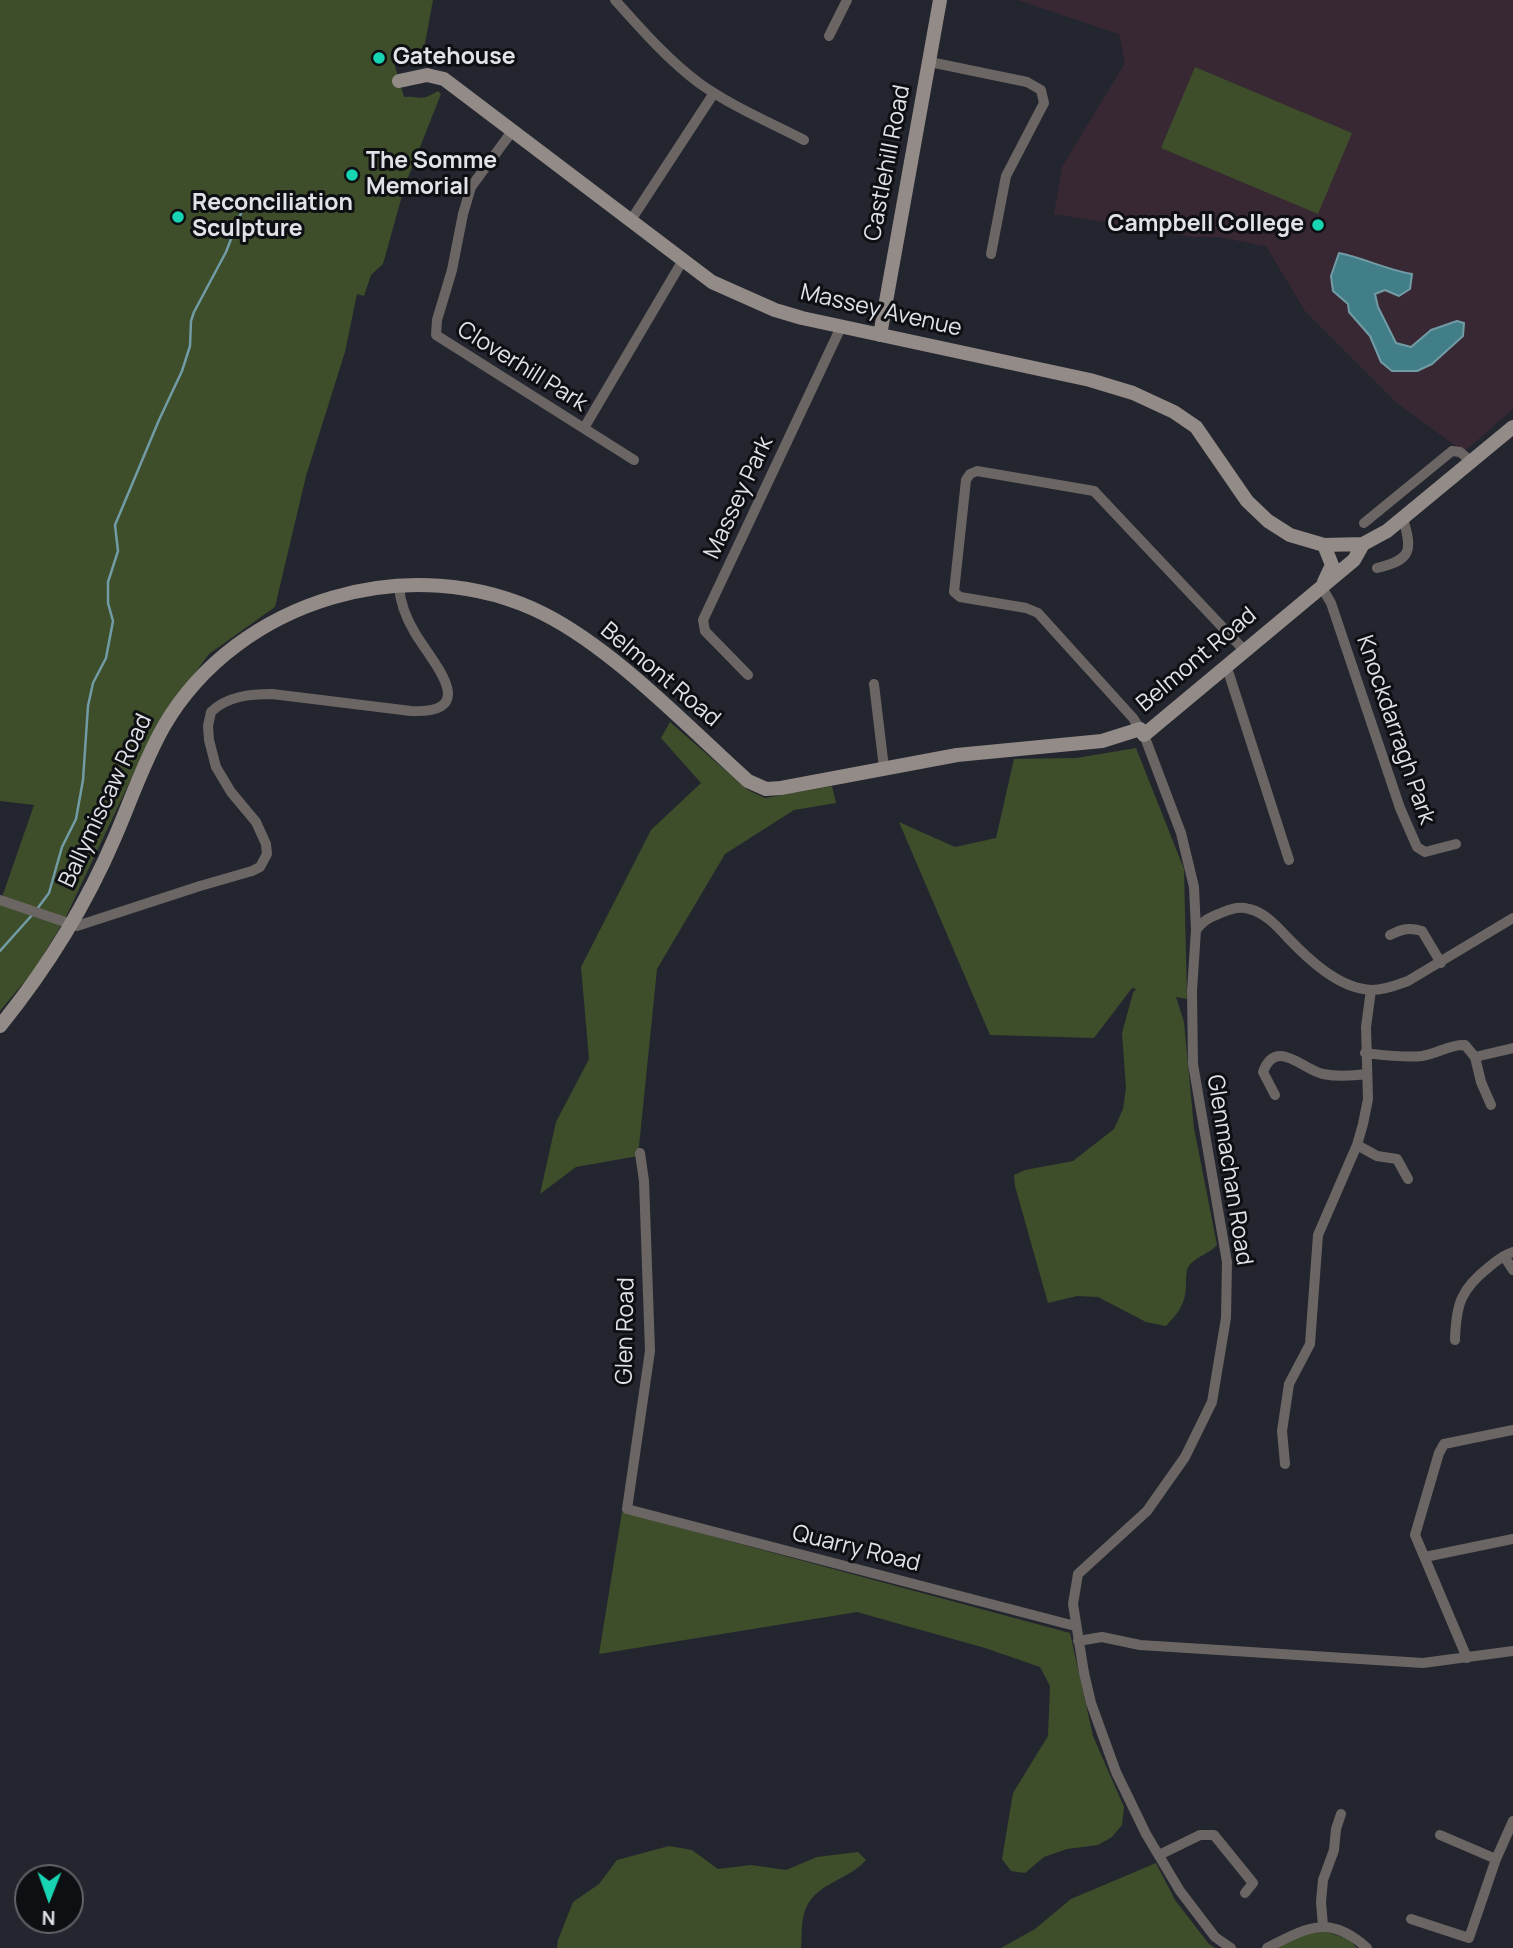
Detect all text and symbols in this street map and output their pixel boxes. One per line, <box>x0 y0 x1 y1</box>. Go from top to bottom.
place label: Gatehouse <box>393 44 516 72</box>
marker: Gatehouse <box>371 50 387 66</box>
street label: Castlehill Road <box>859 83 917 243</box>
place label: The Somme Memorial <box>366 148 497 202</box>
marker: The Somme Memorial <box>344 167 360 183</box>
place label: Reconciliation Sculpture <box>192 190 353 244</box>
marker: Reconciliation Sculpture <box>170 209 186 225</box>
place label: Campbell College <box>1107 211 1304 239</box>
marker: Campbell College <box>1310 217 1326 233</box>
street label: Massey Avenue <box>798 279 964 343</box>
street label: Cloverhill Park <box>452 316 592 418</box>
street label: Massey Park <box>699 432 779 564</box>
street label: Belmont Road <box>1131 602 1263 718</box>
street label: Belmont Road <box>594 617 726 733</box>
street label: Knockdarragh Park <box>1350 632 1440 828</box>
street label: Ballymiscaw Road <box>54 710 158 892</box>
street label: Glenmachan Road <box>1200 1073 1258 1267</box>
street label: Glen Road <box>611 1277 641 1385</box>
street label: Quarry Road <box>789 1520 923 1578</box>
north arrow <box>14 1864 84 1934</box>
text: N <box>42 1905 56 1931</box>

